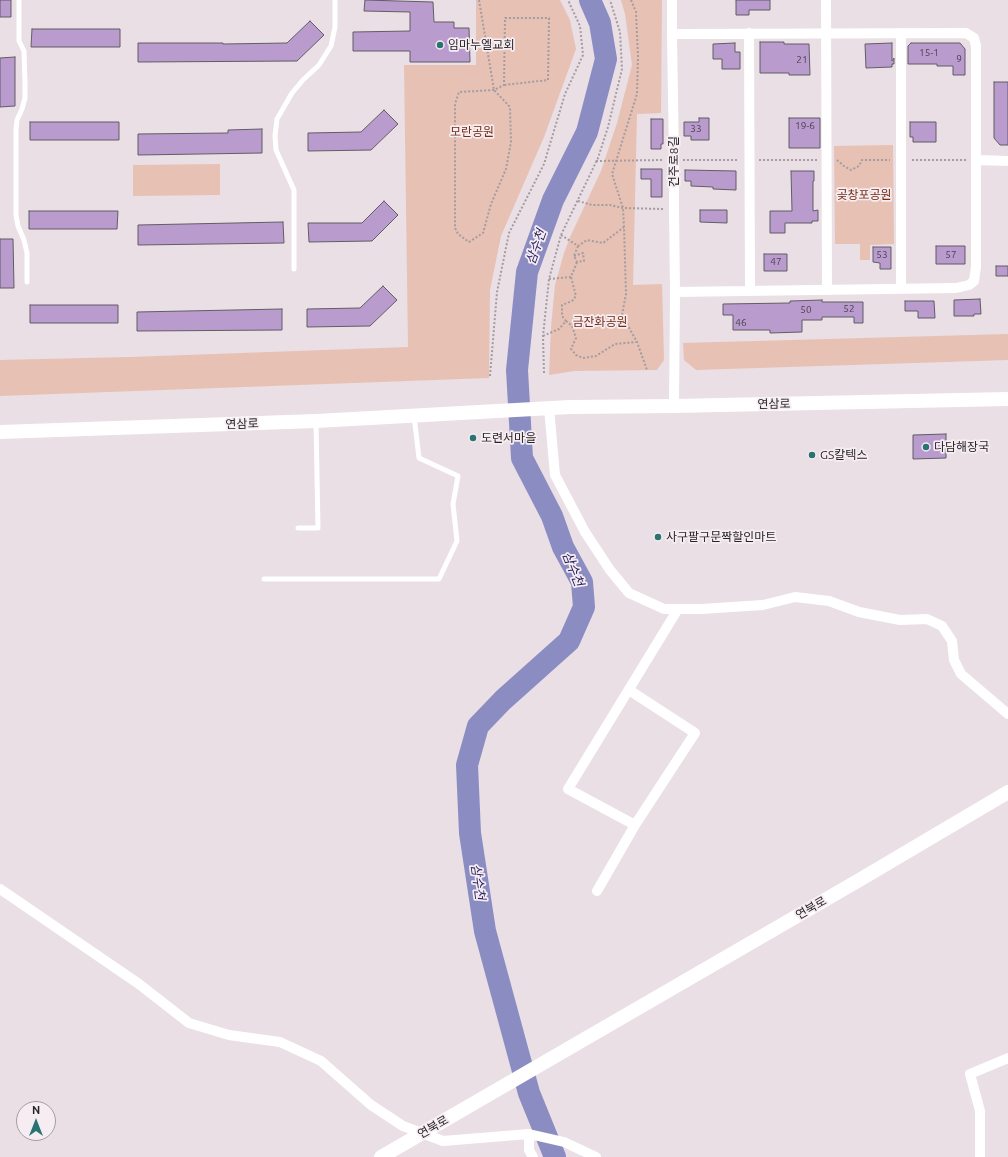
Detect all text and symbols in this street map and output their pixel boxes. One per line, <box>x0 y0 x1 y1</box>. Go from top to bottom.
place label: 임마누엘교회 <box>448 38 514 52</box>
marker: 임마누엘교회 <box>435 40 445 50</box>
house number: 15-1 <box>919 47 939 59</box>
house number: 9 <box>956 53 962 65</box>
house number: 21 <box>796 54 808 66</box>
house number: 19-6 <box>795 120 815 132</box>
house number: 33 <box>690 123 702 135</box>
park label: 모란공원 <box>450 125 494 139</box>
street label: 건주로8길 <box>667 137 681 187</box>
park label: 곶창포공원 <box>836 188 892 202</box>
water label: 삼수천 <box>523 227 549 267</box>
house number: 53 <box>876 249 888 261</box>
house number: 57 <box>945 249 957 261</box>
house number: 47 <box>770 256 782 268</box>
house number: 52 <box>843 303 855 315</box>
house number: 50 <box>800 304 812 316</box>
park label: 금잔화공원 <box>572 315 628 329</box>
house number: 46 <box>735 317 747 329</box>
street label: 연삼로 <box>757 397 791 411</box>
street label: 연삼로 <box>225 416 259 432</box>
place label: 도련서마을 <box>481 431 536 445</box>
marker: 도련서마을 <box>468 433 478 443</box>
place label: 다담해장국 <box>934 440 989 454</box>
marker: 다담해장국 <box>921 442 931 452</box>
place label: GS칼텍스 <box>820 448 867 462</box>
marker: GS칼텍스 <box>807 450 817 460</box>
place label: 사구팔구문짝할인마트 <box>666 530 776 544</box>
marker: 사구팔구문짝할인마트 <box>653 532 663 542</box>
water label: 삼수천 <box>559 549 587 589</box>
water label: 삼수천 <box>468 863 488 901</box>
street label: 연북로 <box>793 893 829 923</box>
north arrow <box>16 1101 56 1141</box>
text: N <box>32 1104 40 1116</box>
street label: 연북로 <box>415 1112 451 1142</box>

